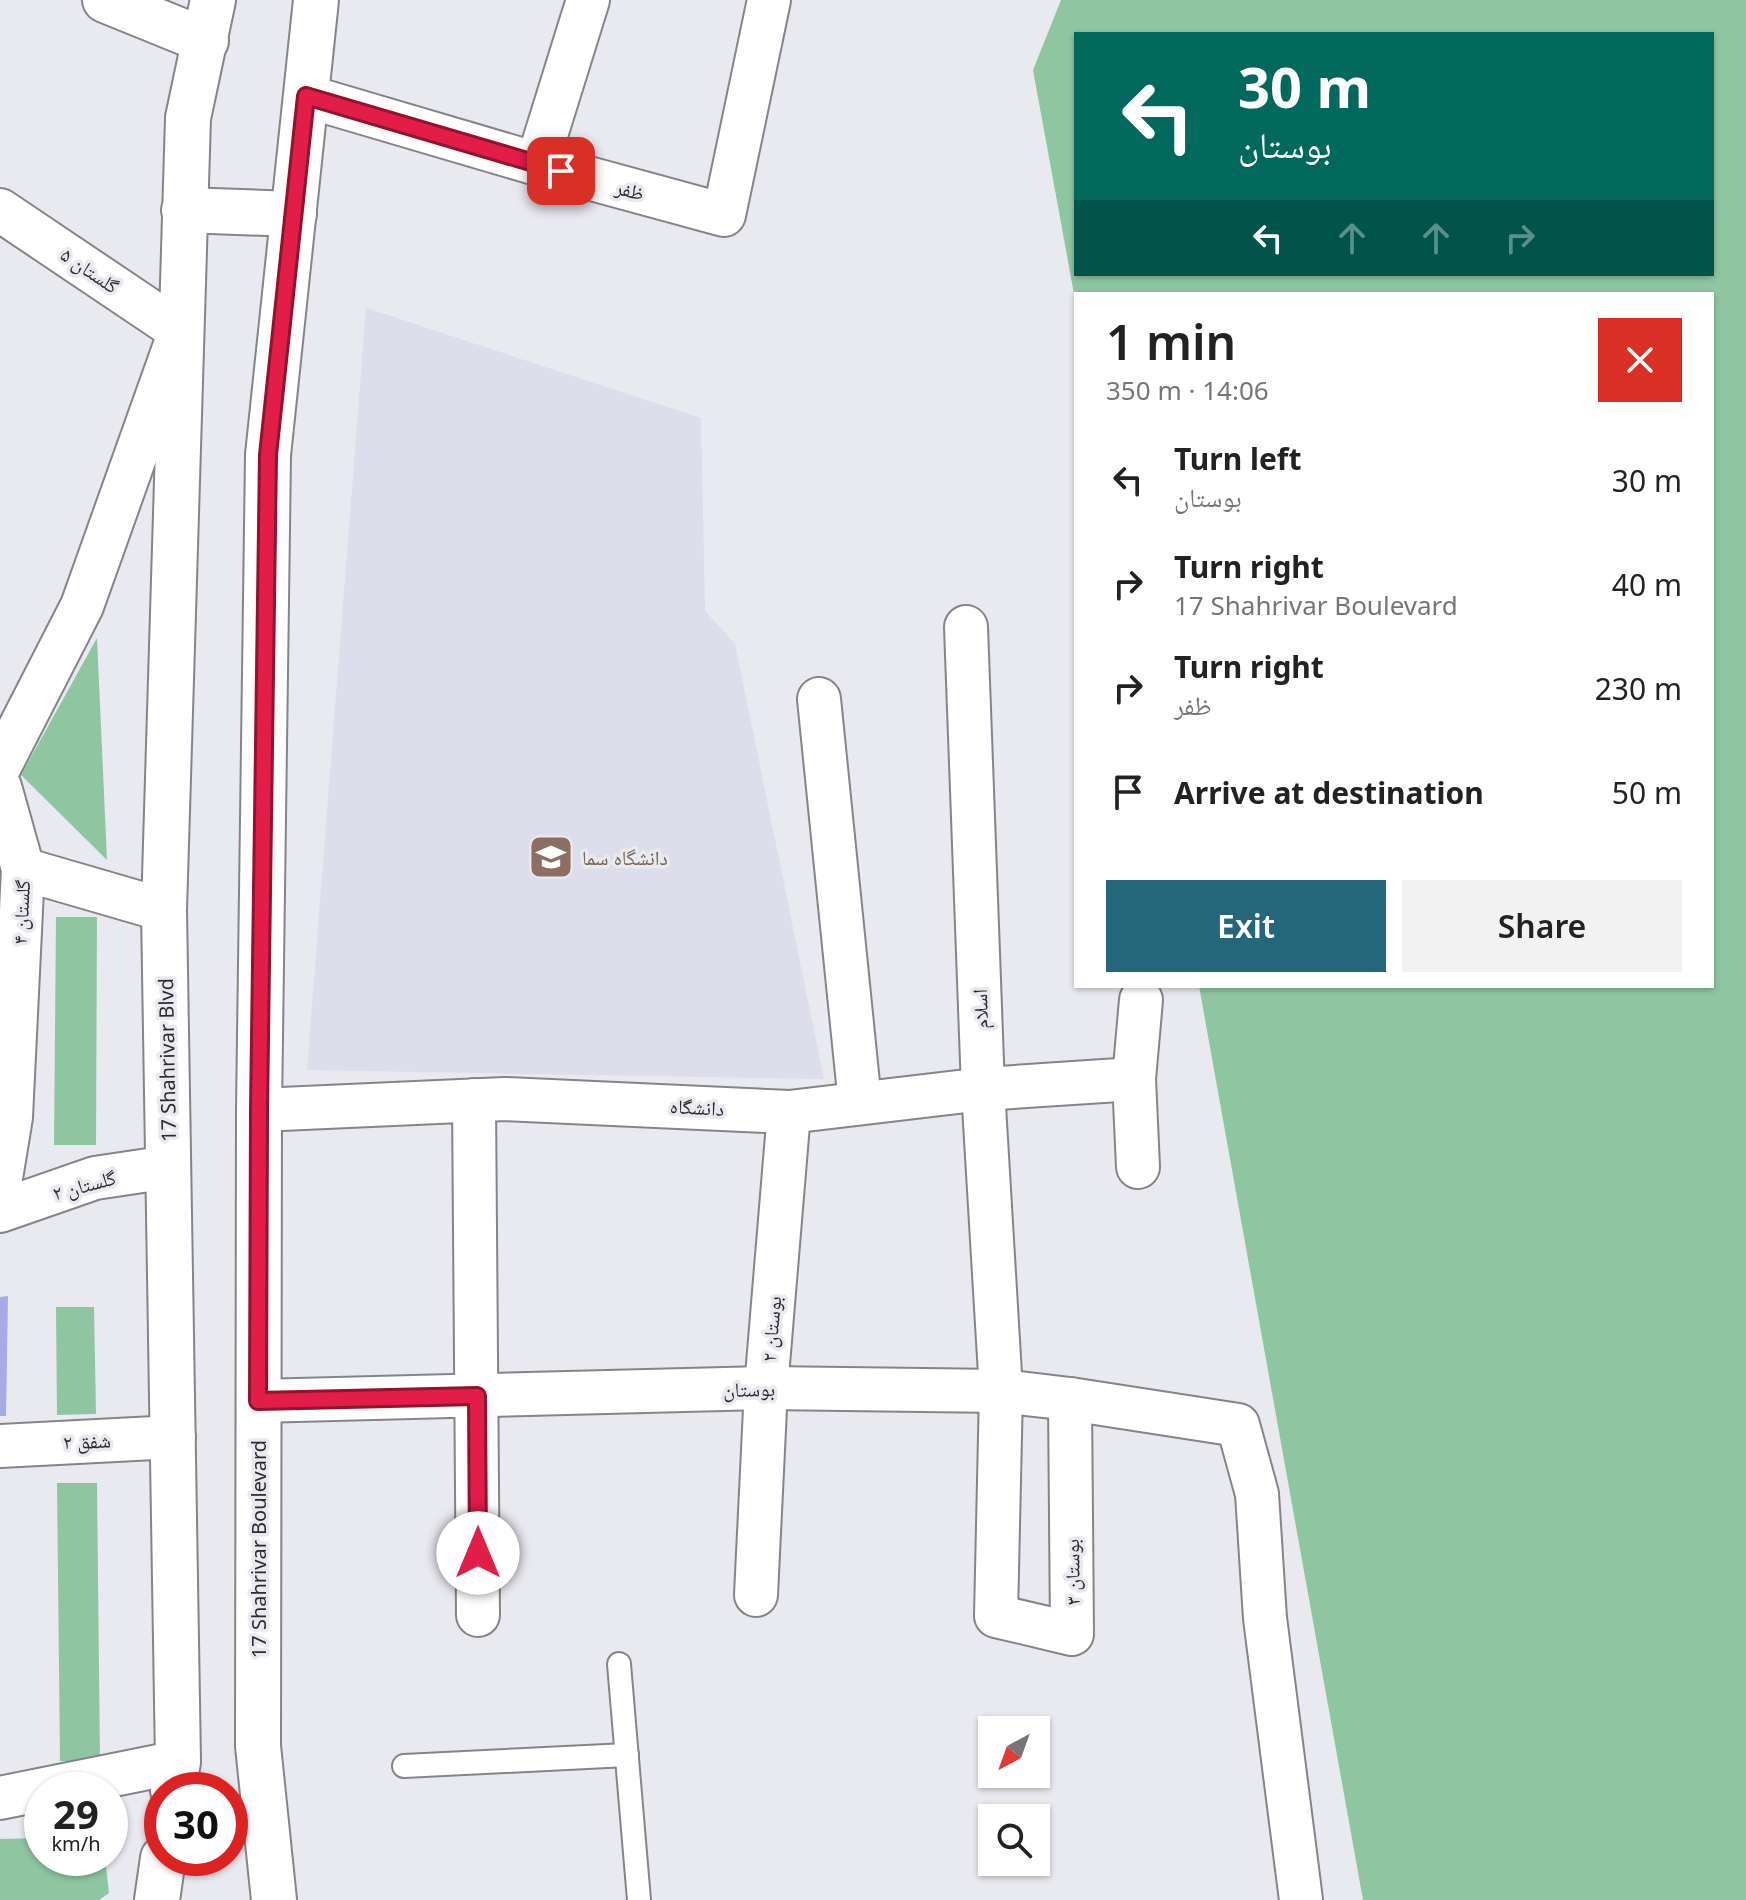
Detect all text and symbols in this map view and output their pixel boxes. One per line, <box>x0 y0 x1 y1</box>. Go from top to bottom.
text: 30 m <box>1238 48 1371 124</box>
icon: left <box>1106 64 1210 168</box>
text: بوستان <box>1238 120 1332 169</box>
pin <box>527 137 595 205</box>
icon: arrive <box>539 149 583 193</box>
street label: ظفر <box>612 173 648 207</box>
icon: left <box>1246 216 1290 260</box>
icon: ahead <box>1330 216 1374 260</box>
icon: ahead <box>1414 216 1458 260</box>
icon: right <box>1498 216 1542 260</box>
street label: گلستان ۵ <box>56 241 124 299</box>
text: 1 min <box>1106 309 1236 374</box>
button: close <box>1598 318 1682 402</box>
text: 350 m · 14:06 <box>1106 372 1269 408</box>
text: Turn left <box>1174 438 1302 479</box>
icon: left <box>1106 458 1150 502</box>
text: 30 m <box>1612 460 1682 501</box>
text: بوستان <box>1174 479 1242 515</box>
text: Turn right <box>1174 546 1324 587</box>
icon: right <box>1106 562 1150 606</box>
text: 40 m <box>1612 564 1682 605</box>
text: 17 Shahrivar Boulevard <box>1174 587 1458 623</box>
text: Turn right <box>1174 646 1324 687</box>
icon: right <box>1106 666 1150 710</box>
text: 230 m <box>1595 668 1682 709</box>
text: ظفر <box>1174 687 1212 723</box>
icon: arrive <box>1106 770 1150 814</box>
text: Arrive at destination <box>1174 772 1484 813</box>
text: 50 m <box>1612 772 1682 813</box>
school or university icon: دانشگاه سما <box>527 833 575 881</box>
place label: دانشگاه سما <box>582 844 668 871</box>
street label: گلستان ۴ <box>6 879 36 945</box>
button: Exit <box>1106 880 1386 972</box>
button: Share <box>1402 880 1682 972</box>
street label: 17 Shahrivar Blvd <box>152 978 182 1142</box>
street label: اسلام <box>966 989 995 1029</box>
street label: دانشگاه <box>669 1092 725 1122</box>
street label: گلستان ۲ <box>49 1164 119 1206</box>
street label: بوستان ۲ <box>755 1295 787 1363</box>
street label: بوستان <box>723 1375 775 1403</box>
street label: شفق ۲ <box>63 1427 111 1455</box>
street label: 17 Shahrivar Boulevard <box>245 1440 272 1658</box>
position arrow <box>436 1511 520 1595</box>
street label: بوستان ۳ <box>1058 1539 1086 1605</box>
north arrow <box>978 1716 1050 1788</box>
map controls <box>978 1716 1050 1876</box>
speed limit sign: 30 <box>144 1772 248 1876</box>
text: 29 <box>53 1786 99 1841</box>
button: search <box>978 1804 1050 1876</box>
text: km/h <box>51 1830 101 1857</box>

